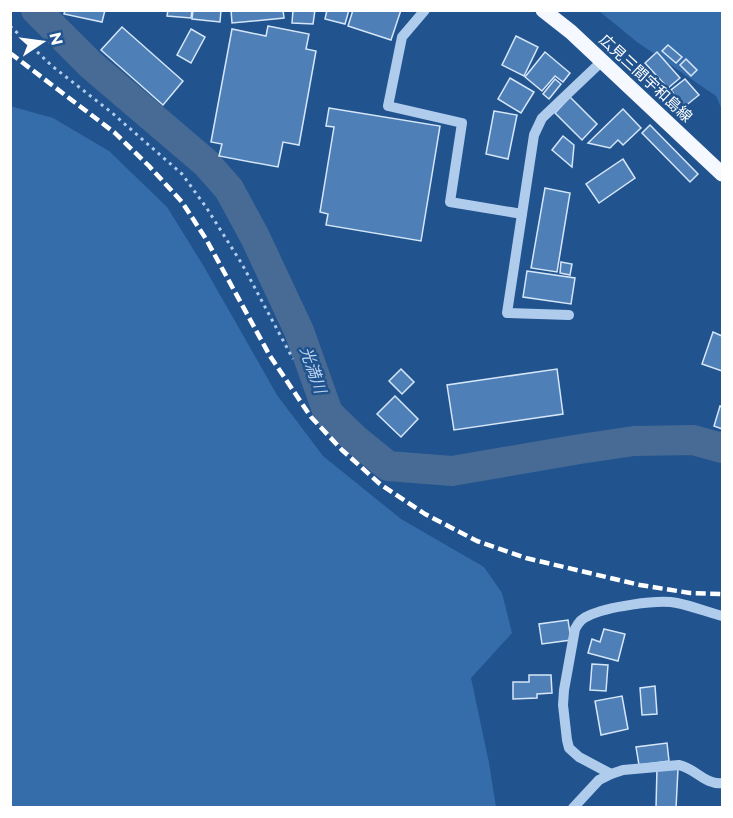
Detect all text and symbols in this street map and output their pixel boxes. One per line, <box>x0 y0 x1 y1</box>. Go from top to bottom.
north arrow <box>12 12 72 72</box>
text: N <box>45 30 67 47</box>
street label: 広見三間宇和島線 <box>596 30 696 126</box>
water label: 光満川 <box>296 344 330 398</box>

